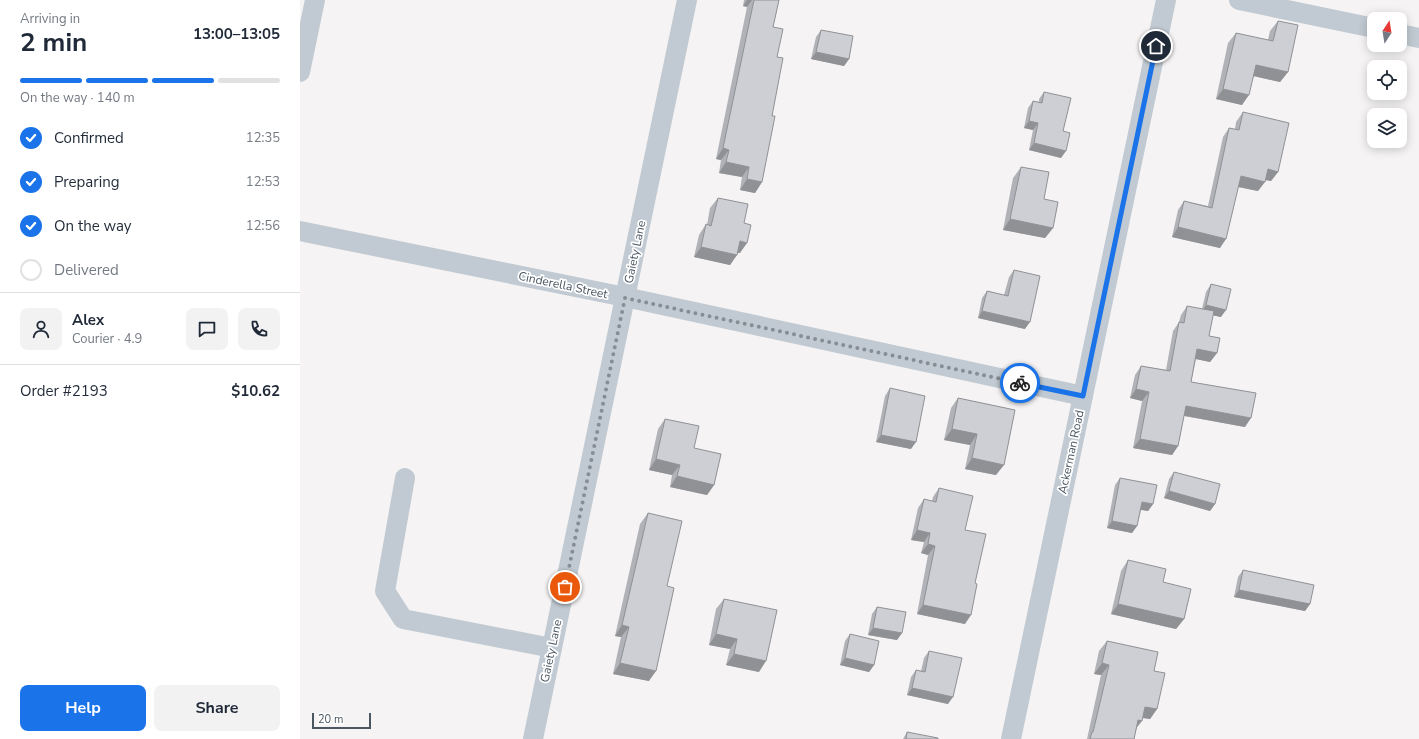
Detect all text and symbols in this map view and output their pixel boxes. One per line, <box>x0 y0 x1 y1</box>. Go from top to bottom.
text: Arriving in <box>20 10 80 28</box>
north arrow <box>1367 12 1407 52</box>
map controls <box>1367 12 1407 148</box>
text: 13:00–13:05 <box>193 24 280 44</box>
text: 2 min <box>20 25 87 60</box>
pin <box>1139 29 1173 63</box>
icon: home <box>1145 35 1167 57</box>
button: locate <box>1367 60 1407 100</box>
text: On the way · 140 m <box>20 89 135 107</box>
button: layers <box>1367 108 1407 148</box>
icon: check <box>20 127 42 149</box>
text: Confirmed <box>54 128 124 148</box>
text: 12:35 <box>246 129 280 147</box>
icon: check <box>20 171 42 193</box>
text: Preparing <box>54 172 119 192</box>
text: 12:53 <box>246 173 280 191</box>
icon: check <box>20 215 42 237</box>
text: On the way <box>54 216 132 236</box>
text: 12:56 <box>246 217 280 235</box>
street label: Gaiety Lane <box>621 219 649 285</box>
text: Delivered <box>54 260 119 280</box>
street label: Cinderella Street <box>517 268 610 302</box>
button: person <box>20 308 62 350</box>
button: chat <box>186 308 228 350</box>
button: phone <box>238 308 280 350</box>
text: Alex <box>72 310 104 330</box>
text: Courier · 4.9 <box>72 330 142 348</box>
courier <box>1000 363 1040 403</box>
icon: bike <box>1009 372 1031 394</box>
text: Order #2193 <box>20 381 108 401</box>
text: $10.62 <box>231 381 280 401</box>
street label: Ackerman Road <box>1054 409 1088 495</box>
pin <box>548 570 582 604</box>
icon: bag <box>554 576 576 598</box>
street label: Gaiety Lane <box>537 618 565 684</box>
button: Help <box>20 685 146 731</box>
button: Share <box>154 685 280 731</box>
scale bar <box>312 711 371 730</box>
text: 20 m <box>318 712 343 727</box>

